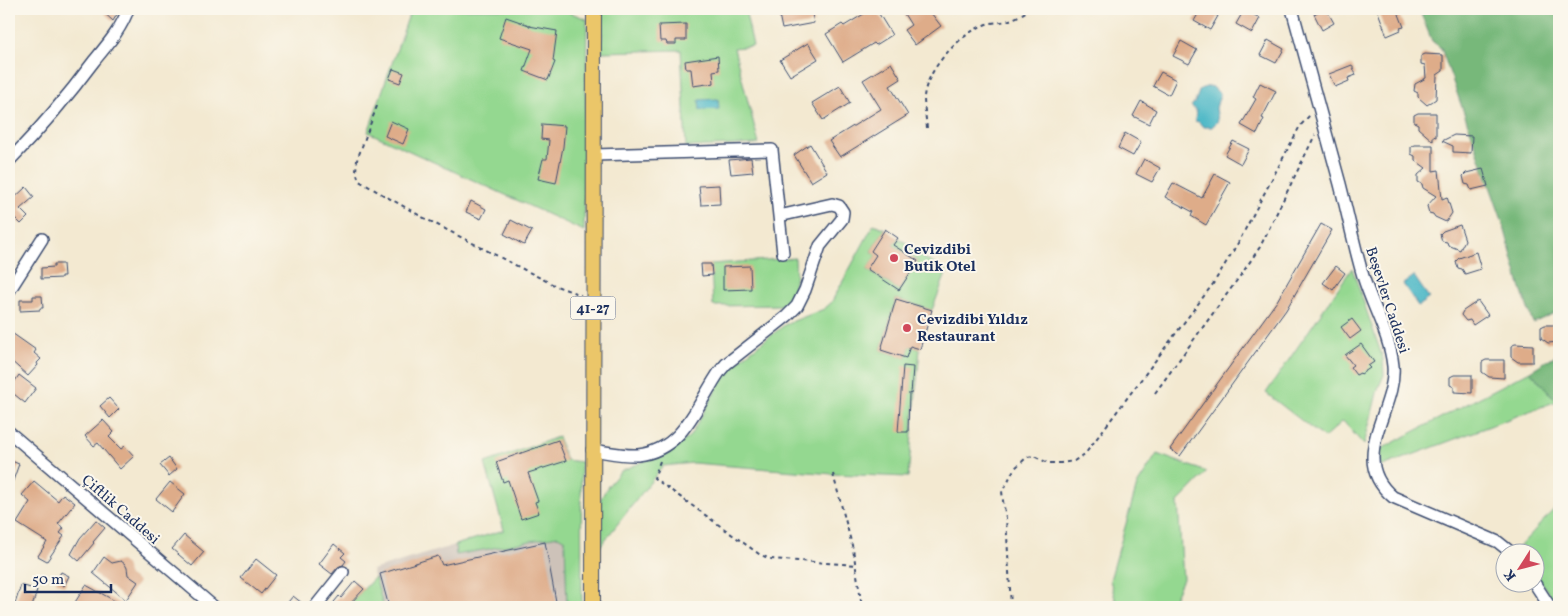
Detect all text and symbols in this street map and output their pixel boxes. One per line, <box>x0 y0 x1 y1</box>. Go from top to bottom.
place label: Cevizdibi Butik Otel <box>904 240 976 278</box>
street label: Beşevler Caddesi <box>1359 244 1414 356</box>
marker: Cevizdibi Butik Otel <box>888 252 900 264</box>
road number: 41-27 <box>570 296 616 320</box>
place label: Cevizdibi Yıldız Restaurant <box>917 310 1028 348</box>
marker: Cevizdibi Yıldız Restaurant <box>901 322 913 334</box>
street label: Çiftlik Caddesi <box>77 470 164 550</box>
north arrow <box>1496 544 1546 594</box>
scale bar <box>25 561 111 593</box>
text: K <box>1500 565 1521 584</box>
text: 50 m <box>32 570 64 591</box>

